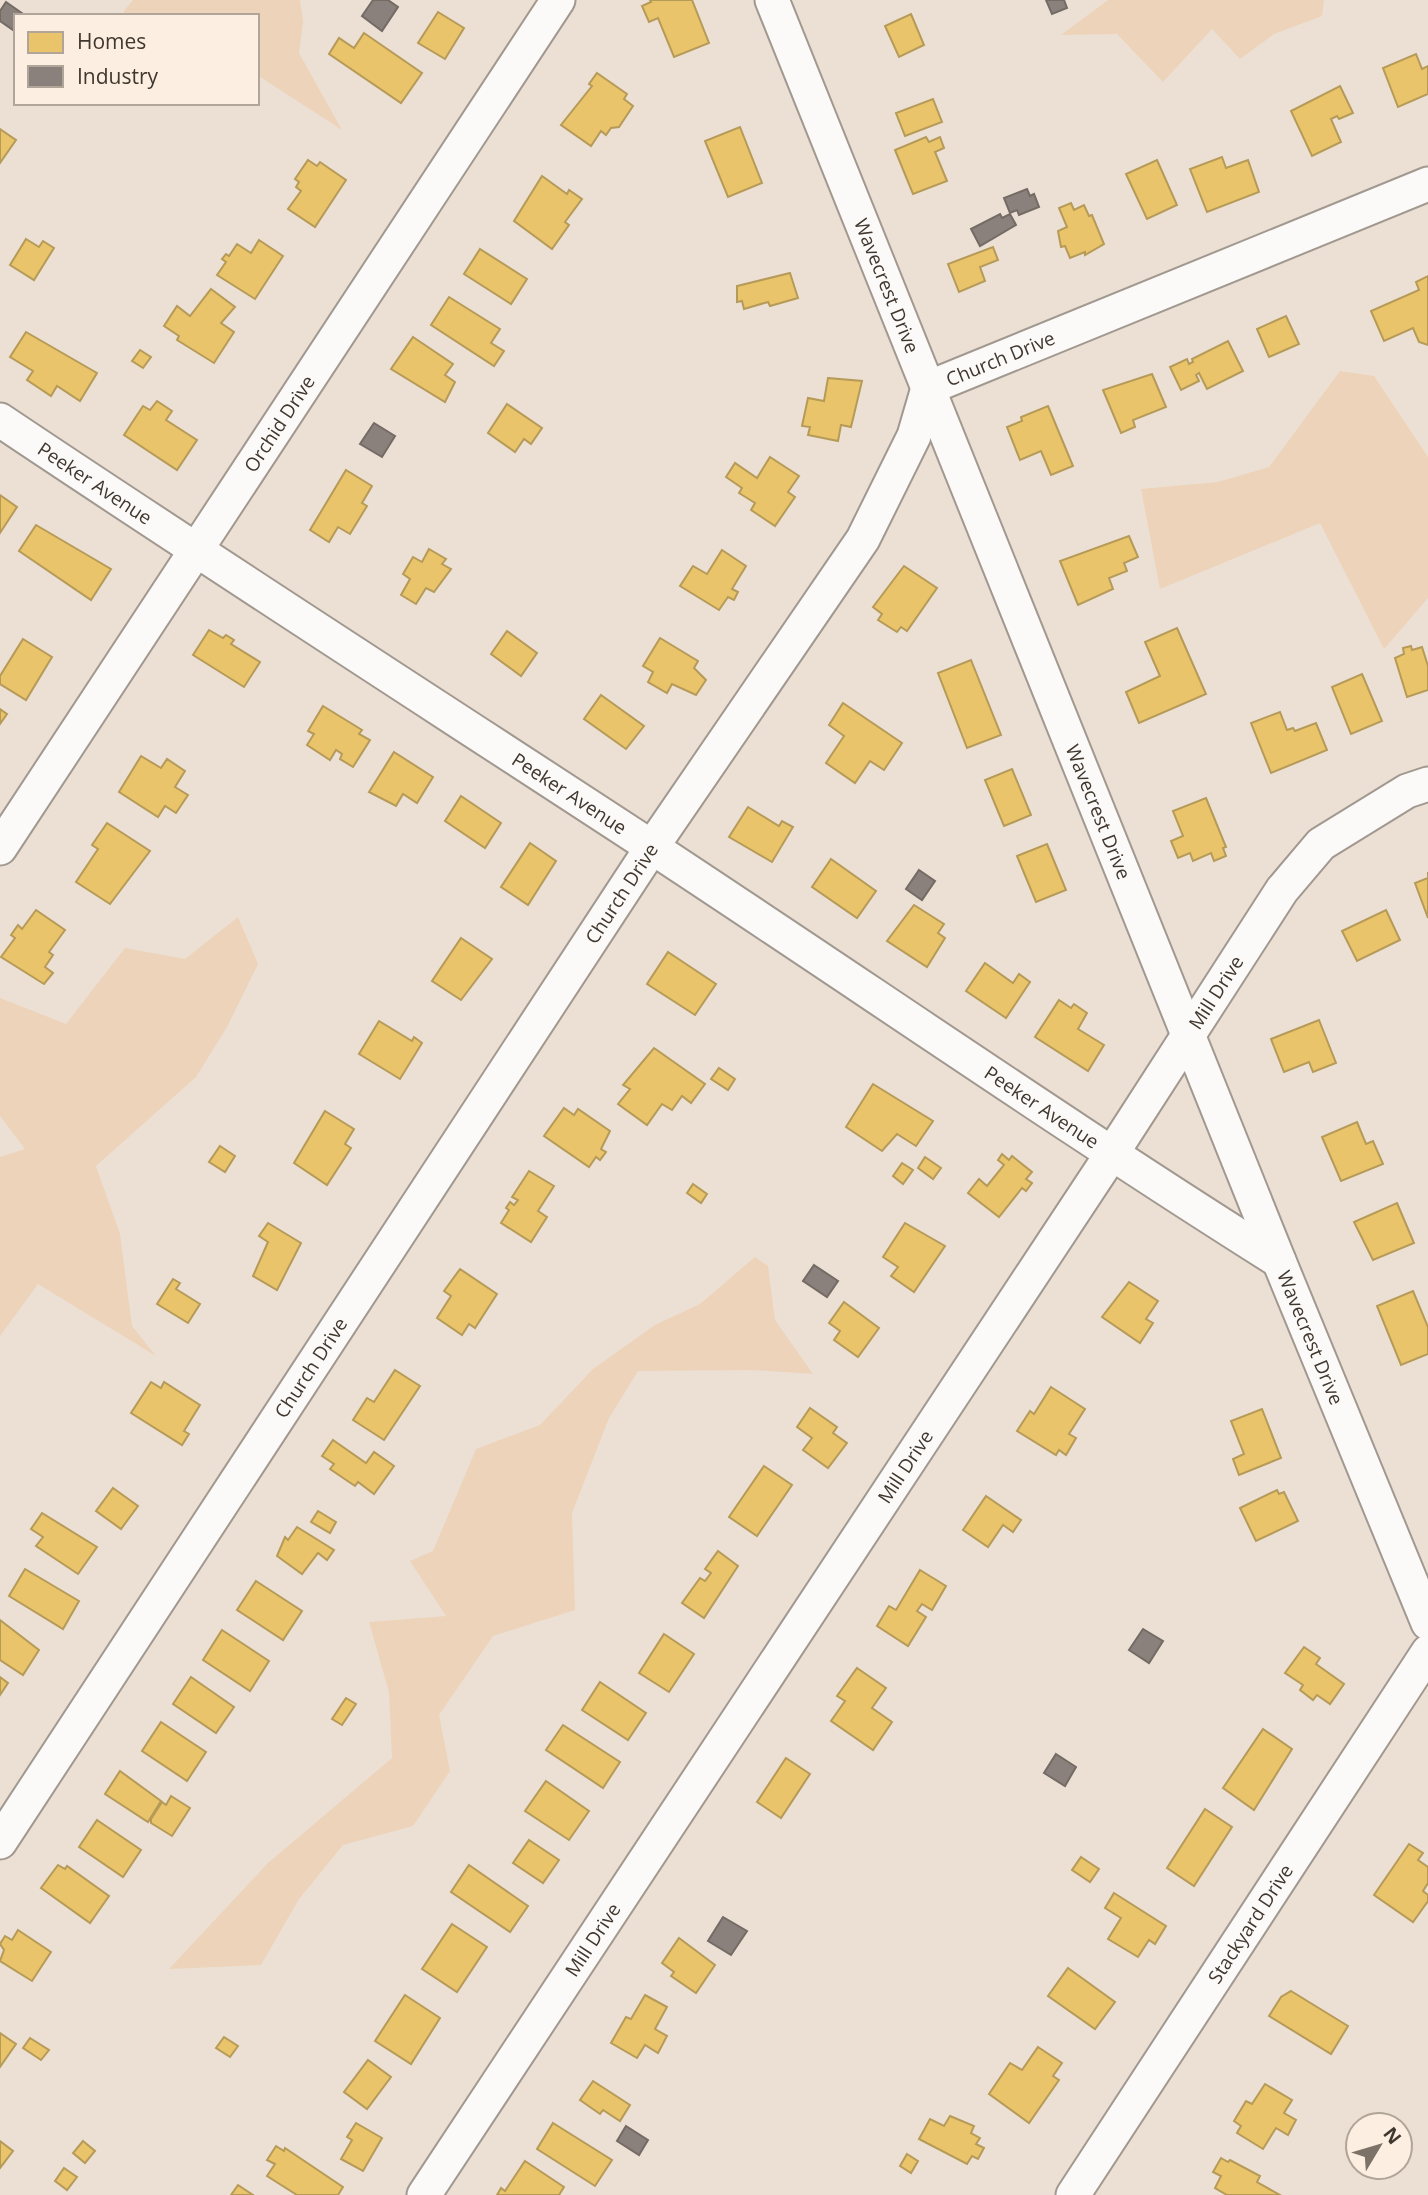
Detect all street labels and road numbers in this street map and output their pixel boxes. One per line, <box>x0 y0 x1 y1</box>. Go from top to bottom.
street label: Wavecrest Drive <box>848 215 926 357</box>
street label: Church Drive <box>942 325 1059 392</box>
street label: Orchid Drive <box>238 370 321 477</box>
street label: Peeker Avenue <box>33 436 157 531</box>
street label: Wavecrest Drive <box>1060 741 1137 883</box>
street label: Peeker Avenue <box>507 746 632 840</box>
street label: Church Drive <box>579 838 664 949</box>
street label: Mill Drive <box>1183 950 1249 1034</box>
street label: Peeker Avenue <box>979 1060 1104 1155</box>
street label: Wavecrest Drive <box>1271 1267 1350 1409</box>
street label: Church Drive <box>268 1312 353 1423</box>
street label: Mill Drive <box>871 1425 939 1508</box>
street label: Stackyard Drive <box>1202 1859 1299 1989</box>
street label: Mill Drive <box>559 1898 626 1981</box>

